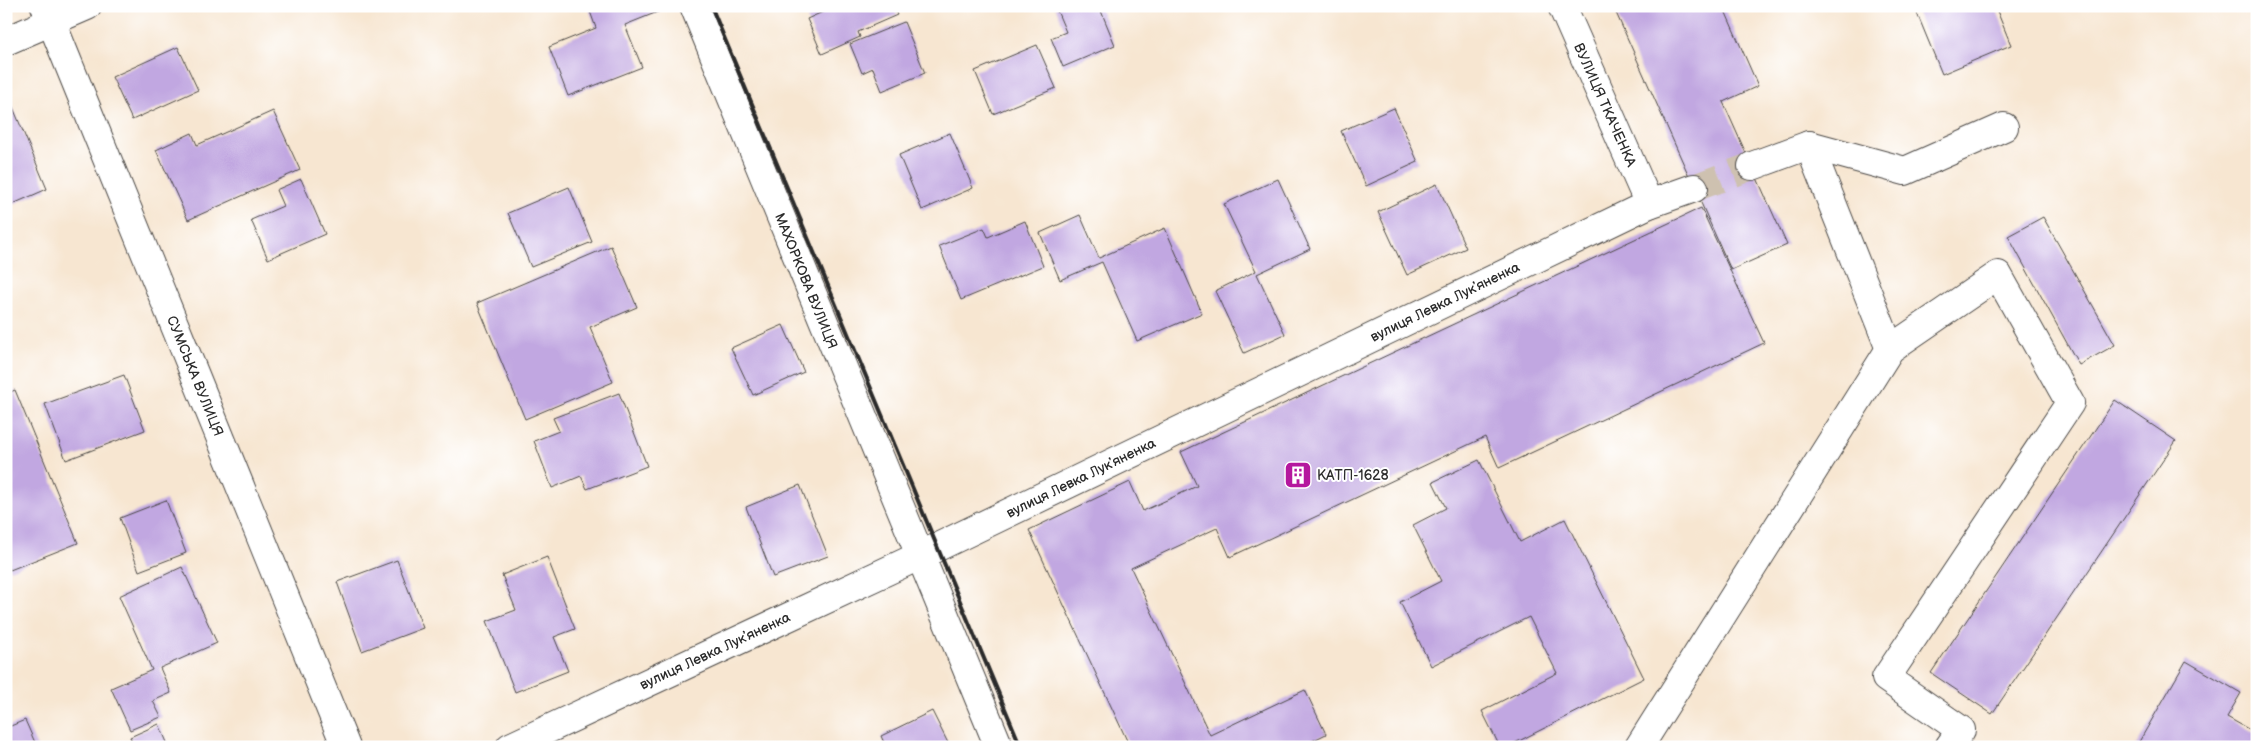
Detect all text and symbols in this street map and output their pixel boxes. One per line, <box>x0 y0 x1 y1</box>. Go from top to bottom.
street label: ВУЛИЦЯ ТКАЧЕНКА <box>1570 41 1640 170</box>
street label: МАХОРКОВА ВУЛИЦЯ <box>771 211 841 351</box>
street label: вулиця Левка Лукʼяненка <box>1367 258 1523 346</box>
street label: СУМСЬКА ВУЛИЦЯ <box>163 313 227 439</box>
street label: вулиця Левка Лукʼяненка <box>1003 434 1159 522</box>
building icon: КАТП-1628 <box>1283 460 1313 490</box>
place label: КАТП-1628 <box>1317 467 1389 484</box>
street label: вулиця Левка Лукʼяненка <box>637 608 794 693</box>

